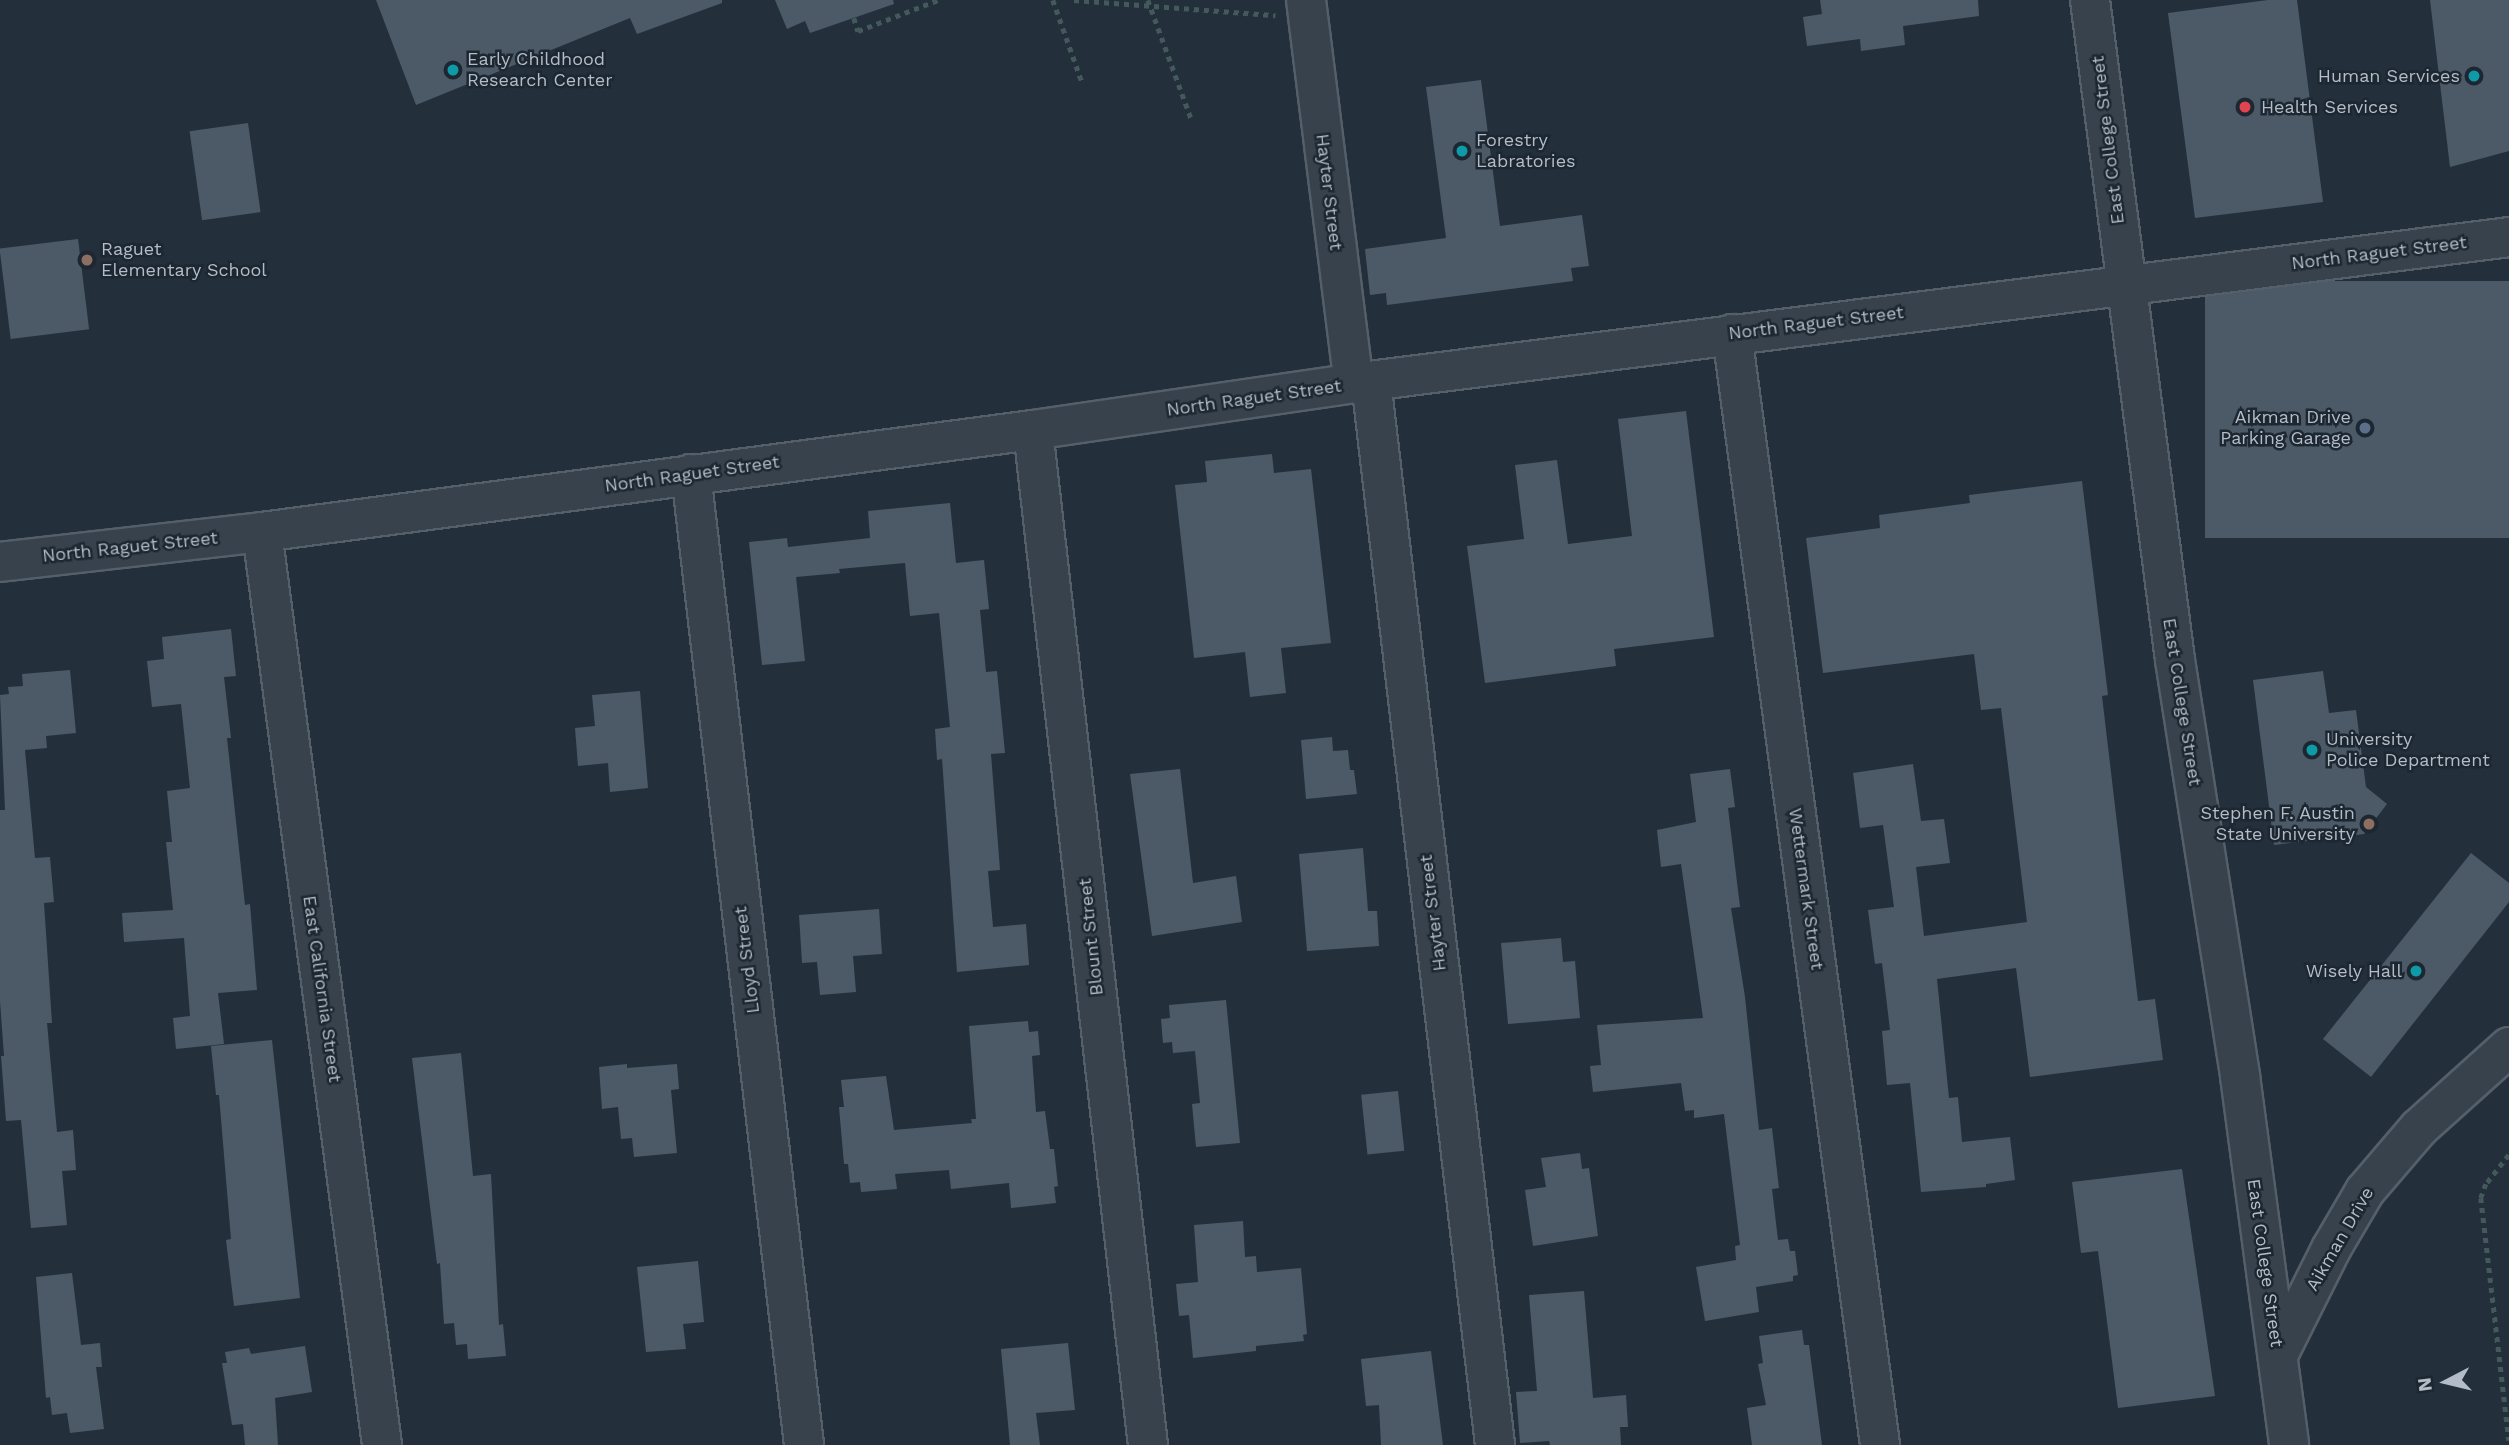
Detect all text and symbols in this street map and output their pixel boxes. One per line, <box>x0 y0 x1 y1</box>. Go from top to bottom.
place label: Early Childhood Research Center <box>467 49 613 92</box>
street label: East College Street <box>2087 54 2129 226</box>
marker: Early Childhood Research Center <box>445 62 461 78</box>
place label: Human Services <box>2318 65 2460 87</box>
marker: Human Services <box>2466 68 2482 84</box>
place label: Health Services <box>2261 96 2398 118</box>
marker: Health Services <box>2235 97 2255 117</box>
place label: Forestry Labratories <box>1476 130 1576 172</box>
street label: Hayter Street <box>1311 132 1347 252</box>
marker: Forestry Labratories <box>1454 143 1470 159</box>
street label: North Raguet Street <box>2290 232 2468 274</box>
place label: Raguet Elementary School <box>101 239 267 282</box>
marker: Raguet Elementary School <box>79 252 95 268</box>
street label: North Raguet Street <box>1727 302 1905 344</box>
street label: North Raguet Street <box>1165 375 1343 421</box>
place label: Aikman Drive Parking Garage <box>2220 407 2351 450</box>
marker: Aikman Drive Parking Garage <box>2357 420 2373 436</box>
street label: North Raguet Street <box>603 451 781 497</box>
street label: North Raguet Street <box>41 527 219 567</box>
street label: East College Street <box>2158 617 2206 787</box>
place label: University Police Department <box>2326 729 2490 772</box>
marker: University Police Department <box>2304 742 2320 758</box>
place label: Stephen F. Austin State University <box>2200 803 2355 846</box>
street label: Wettermark Street <box>1784 806 1828 972</box>
marker: Stephen F. Austin State University <box>2361 816 2377 832</box>
street label: Hayter Street <box>1415 853 1451 973</box>
street label: Blount Street <box>1074 877 1108 997</box>
street label: East California Street <box>298 894 346 1084</box>
street label: Lloyd Street <box>730 905 764 1015</box>
place label: Wisely Hall <box>2305 960 2402 982</box>
marker: Wisely Hall <box>2408 963 2424 979</box>
street label: East College Street <box>2242 1177 2288 1349</box>
street label: Aikman Drive <box>2302 1183 2378 1295</box>
north arrow <box>2411 1347 2481 1417</box>
text: N <box>2412 1376 2437 1393</box>

